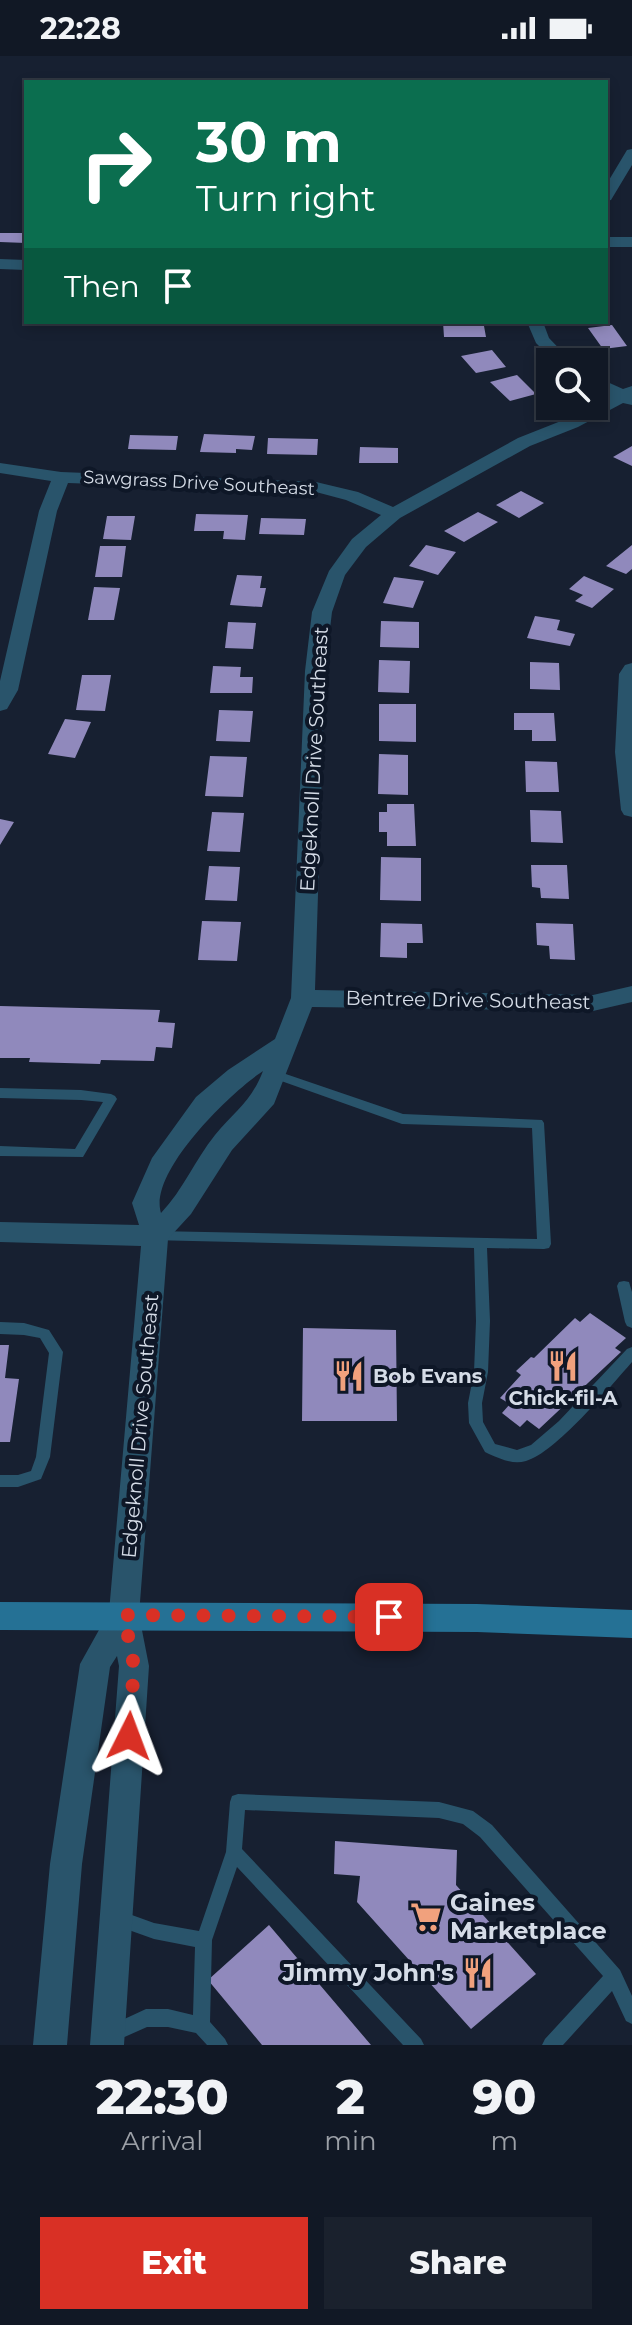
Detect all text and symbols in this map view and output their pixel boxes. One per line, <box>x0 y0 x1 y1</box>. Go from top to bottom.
text: 22:28 <box>40 10 121 47</box>
text: 30 m <box>196 108 342 176</box>
icon: right <box>64 112 168 216</box>
text: Turn right <box>196 176 376 220</box>
icon: arrive <box>156 264 200 308</box>
text: Then <box>64 268 140 305</box>
map controls <box>536 348 608 420</box>
button: search <box>536 348 608 420</box>
street label: Sawgrass Drive Southeast <box>83 466 315 500</box>
street label: Edgeknoll Drive Southeast <box>295 626 333 892</box>
street label: Bentree Drive Southeast <box>345 986 591 1014</box>
street label: Edgeknoll Drive Southeast <box>116 1293 164 1559</box>
restaurant icon: Chick-fil-A <box>546 1349 580 1383</box>
restaurant icon: Bob Evans <box>332 1359 366 1393</box>
place label: Bob Evans <box>373 1364 483 1388</box>
place label: Chick-fil-A <box>509 1386 618 1410</box>
pin <box>355 1583 423 1651</box>
icon: arrive <box>367 1595 411 1639</box>
position arrow <box>87 1694 171 1778</box>
place label: Gaines Marketplace <box>450 1888 607 1945</box>
supermarket icon: Gaines Marketplace <box>409 1900 443 1934</box>
restaurant icon: Jimmy John's <box>461 1956 495 1990</box>
place label: Jimmy John's <box>281 1958 454 1987</box>
text: 22:30 <box>96 2068 229 2126</box>
text: 2 <box>336 2068 365 2126</box>
text: 90 <box>472 2068 536 2126</box>
text: Arrival <box>121 2125 203 2157</box>
text: min <box>324 2125 377 2157</box>
text: m <box>490 2125 518 2157</box>
button: Exit <box>40 2217 308 2309</box>
button: Share <box>324 2217 592 2309</box>

